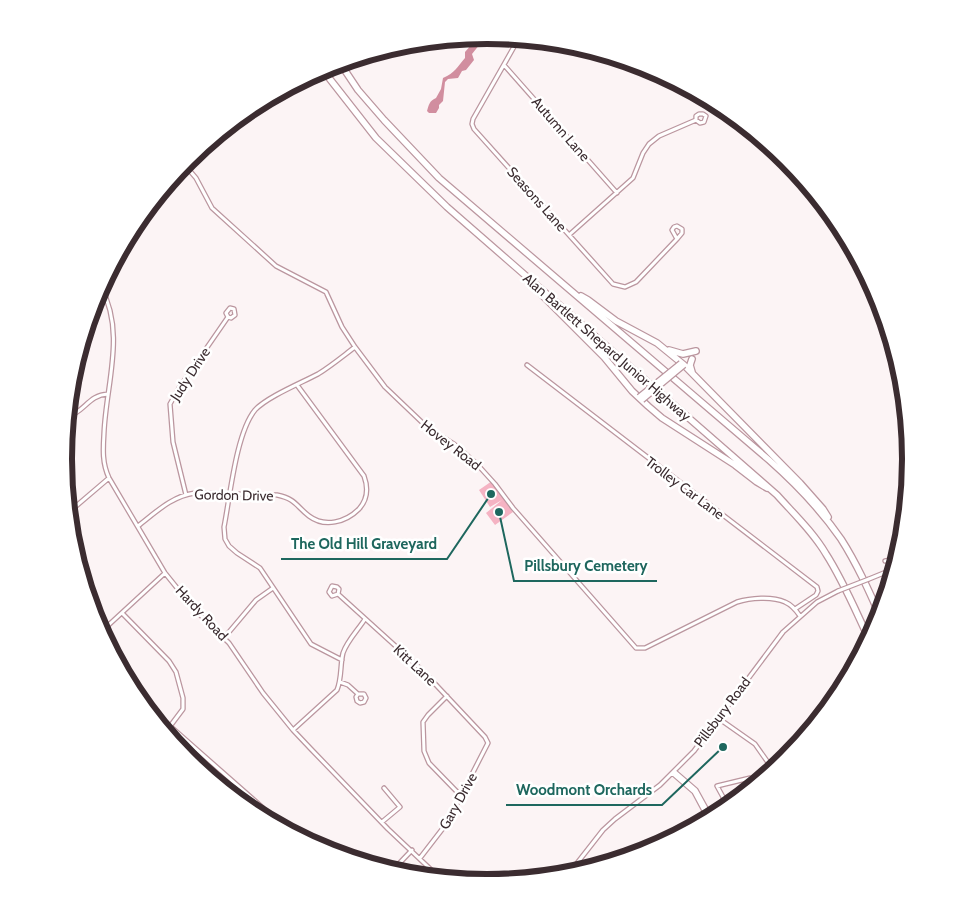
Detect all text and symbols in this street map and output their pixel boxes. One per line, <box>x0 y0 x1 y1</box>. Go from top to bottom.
street label: Autumn Lane <box>528 93 594 165</box>
street label: Seasons Lane <box>503 163 571 235</box>
street label: Alan Bartlett Shepard Junior Highway <box>519 269 695 425</box>
street label: Judy Drive <box>166 344 214 405</box>
street label: Hovey Road <box>417 416 485 474</box>
street label: Trolley Car Lane <box>642 453 728 523</box>
street label: Gordon Drive <box>194 485 274 505</box>
callout: The Old Hill Graveyard <box>281 529 447 559</box>
text: The Old Hill Graveyard <box>291 535 437 553</box>
callout: Pillsbury Cemetery <box>514 551 657 581</box>
text: Pillsbury Cemetery <box>524 557 649 575</box>
street label: Hardy Road <box>172 582 232 644</box>
street label: Kitt Lane <box>390 640 440 690</box>
street label: Pillsbury Road <box>690 673 754 751</box>
street label: Gary Drive <box>435 769 481 833</box>
callout: Woodmont Orchards <box>506 775 662 805</box>
text: Woodmont Orchards <box>516 781 652 799</box>

